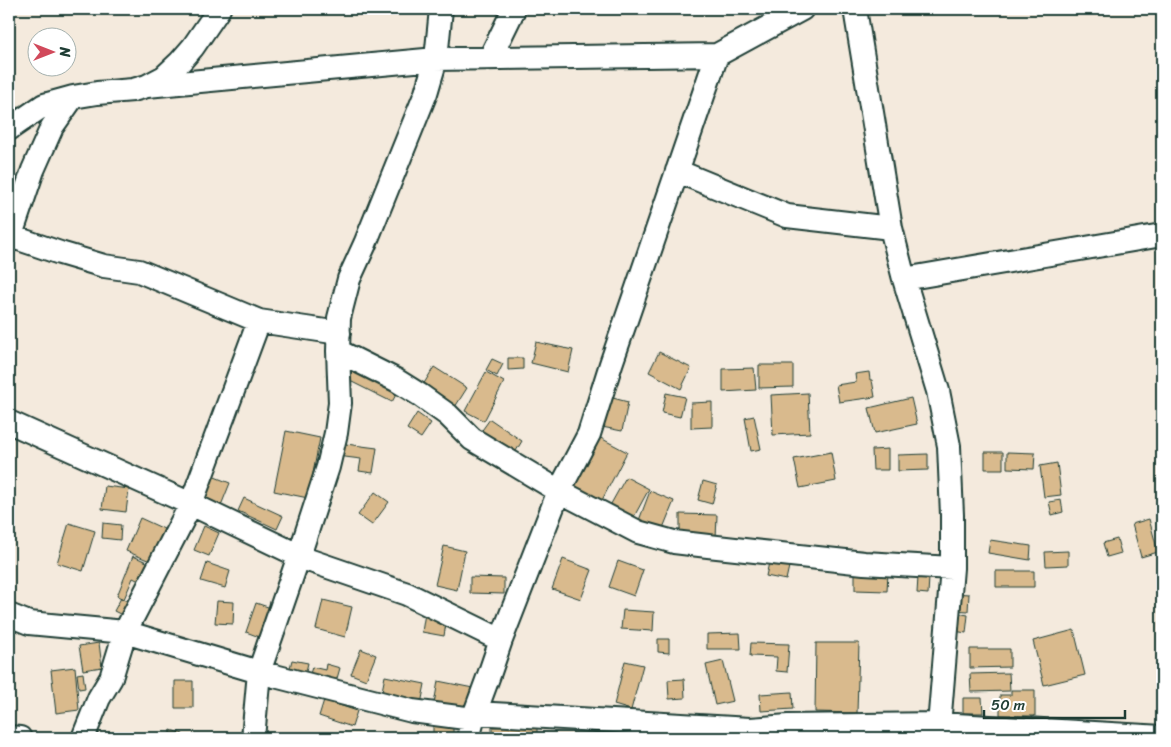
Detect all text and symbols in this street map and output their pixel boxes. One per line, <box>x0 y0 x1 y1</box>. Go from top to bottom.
north arrow <box>28 28 78 78</box>
text: N <box>52 46 77 57</box>
scale bar <box>984 687 1125 719</box>
text: 50 m <box>991 692 1026 718</box>

